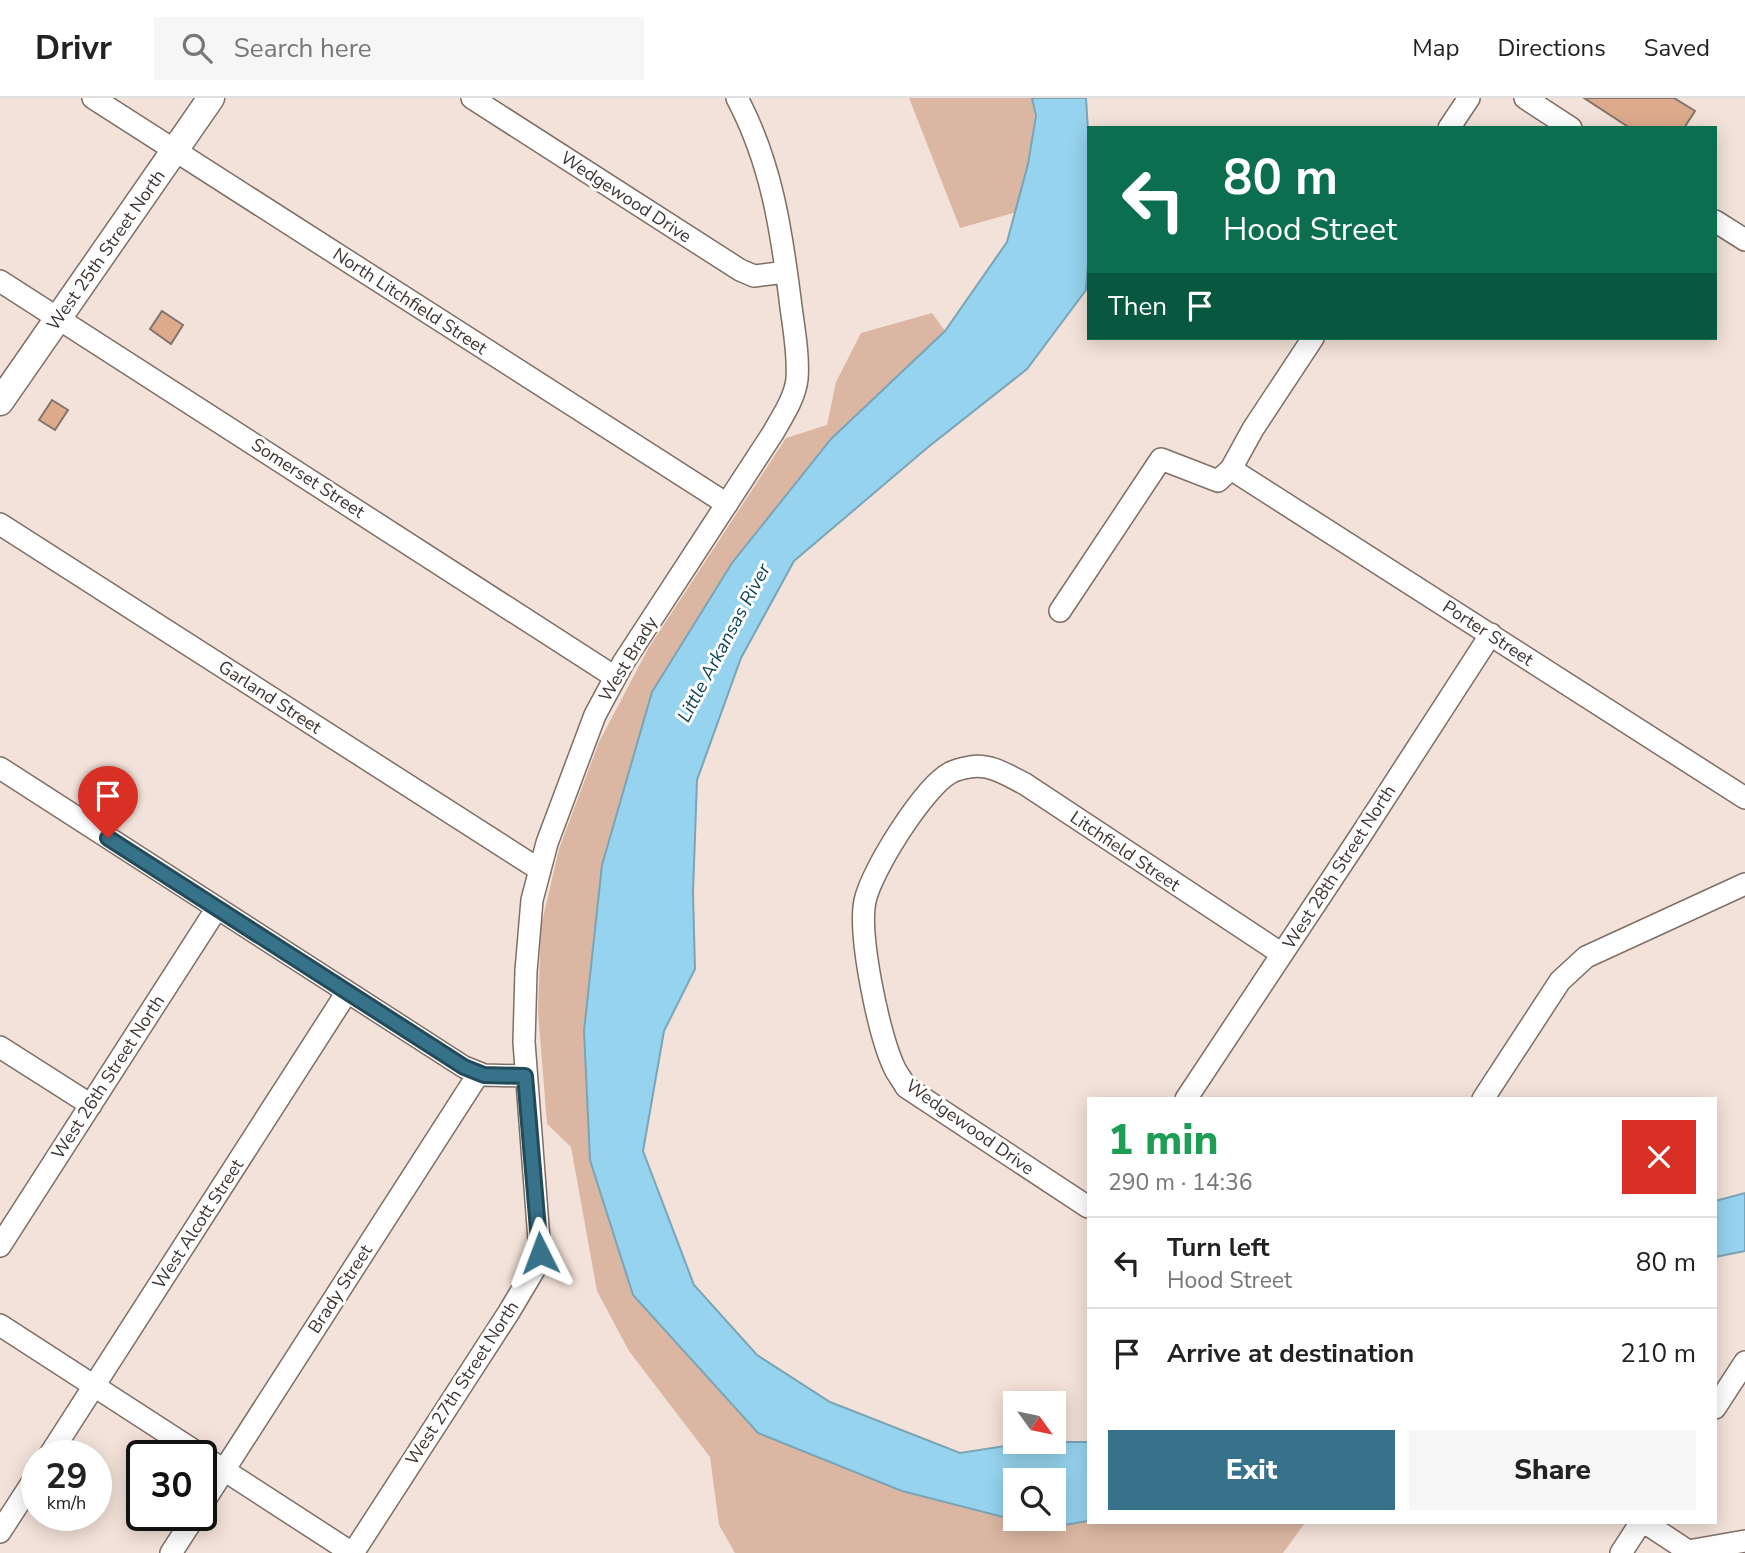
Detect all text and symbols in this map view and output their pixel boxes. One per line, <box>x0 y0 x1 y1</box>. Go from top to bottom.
search box <box>154 17 644 80</box>
text: Drivr <box>35 26 112 71</box>
icon: search <box>178 29 216 67</box>
text: Search here <box>234 31 372 66</box>
text: Map <box>1412 32 1459 64</box>
text: Directions <box>1497 32 1606 64</box>
text: Saved <box>1644 32 1710 64</box>
text: 80 m <box>1223 144 1338 211</box>
street label: Wedgewood Drive <box>556 146 696 248</box>
icon: left <box>1108 154 1199 245</box>
street label: West 25th Street North <box>41 165 171 335</box>
text: Hood Street <box>1223 208 1397 251</box>
street label: North Litchfield Street <box>328 242 492 360</box>
icon: arrive <box>1181 287 1219 325</box>
text: Then <box>1108 289 1167 324</box>
street label: Somerset Street <box>247 432 370 524</box>
water label: Little Arkansas River <box>671 558 777 727</box>
street label: Porter Street <box>1438 595 1539 672</box>
street label: West Brady <box>593 611 663 706</box>
street label: Garland Street <box>214 655 327 740</box>
pin <box>78 766 138 838</box>
icon: arrive <box>89 777 127 815</box>
street label: West 28th Street North <box>1277 780 1401 954</box>
street label: Litchfield Street <box>1065 805 1185 897</box>
street label: West 26th Street North <box>46 990 170 1164</box>
street label: Wedgewood Drive <box>901 1074 1039 1180</box>
text: 1 min <box>1108 1112 1218 1169</box>
button: close <box>1622 1120 1696 1194</box>
street label: West Alcott Street <box>147 1154 249 1294</box>
text: 290 m · 14:36 <box>1108 1167 1253 1198</box>
position arrow <box>503 1216 577 1290</box>
text: Turn left <box>1167 1230 1270 1265</box>
street label: Brady Street <box>302 1239 378 1338</box>
icon: left <box>1108 1244 1146 1282</box>
text: 80 m <box>1636 1245 1696 1280</box>
text: Hood Street <box>1167 1265 1292 1296</box>
street label: West 27th Street North <box>400 1296 524 1470</box>
icon: arrive <box>1108 1335 1146 1373</box>
text: Arrive at destination <box>1167 1336 1414 1371</box>
text: 210 m <box>1620 1336 1696 1371</box>
north arrow <box>1003 1391 1066 1454</box>
map controls <box>1003 1391 1066 1531</box>
button: Exit <box>1108 1430 1395 1510</box>
button: Share <box>1409 1430 1696 1510</box>
speed limit sign: 30 <box>126 1440 217 1531</box>
text: 29 <box>45 1453 88 1500</box>
button: search <box>1003 1468 1066 1531</box>
text: km/h <box>47 1491 86 1515</box>

